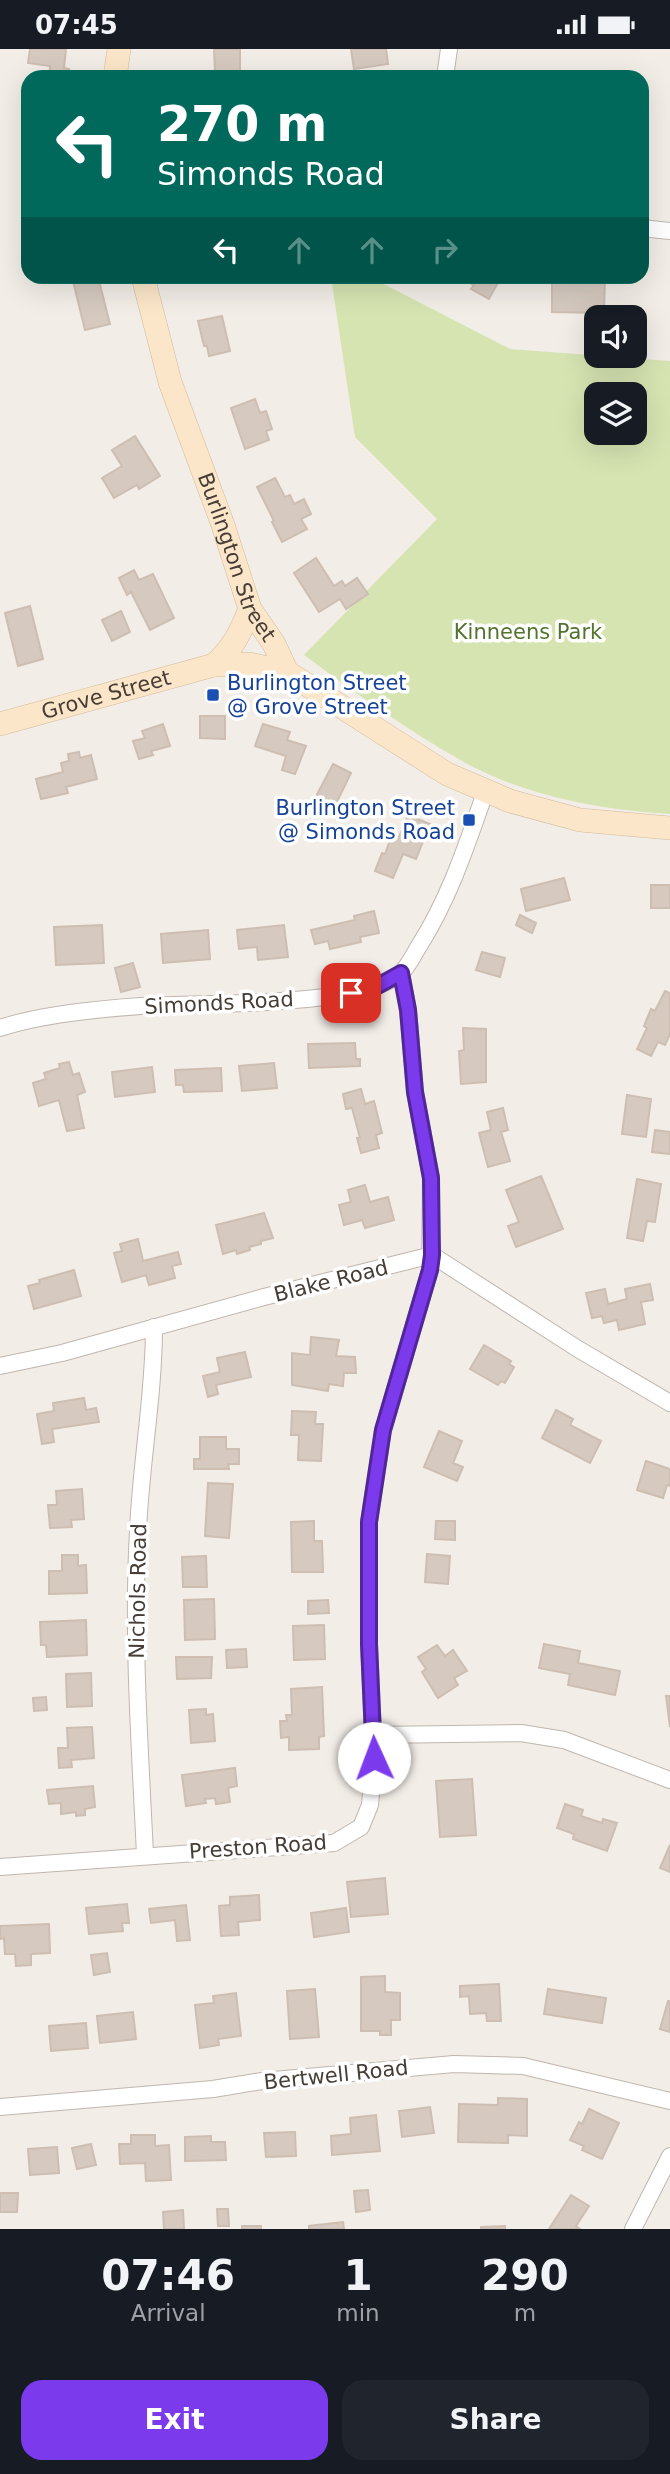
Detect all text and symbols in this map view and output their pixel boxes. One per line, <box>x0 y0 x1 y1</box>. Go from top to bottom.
text: 07:45 <box>35 10 118 40</box>
text: 270 m <box>157 96 327 153</box>
icon: left <box>42 98 133 189</box>
text: Simonds Road <box>157 155 385 193</box>
icon: left <box>207 231 245 269</box>
icon: ahead <box>280 231 318 269</box>
icon: ahead <box>353 231 391 269</box>
icon: right <box>426 231 464 269</box>
map controls <box>584 305 647 445</box>
button: sound <box>584 305 647 368</box>
button: layers <box>584 382 647 445</box>
street label: Burlington Street <box>193 469 281 646</box>
park label: Kinneens Park <box>454 620 603 644</box>
street label: Grove Street <box>39 665 173 724</box>
place label: Burlington Street @ Grove Street <box>227 671 407 719</box>
marker: Burlington Street @ Grove Street <box>205 687 221 703</box>
place label: Burlington Street @ Simonds Road <box>275 796 455 844</box>
marker: Burlington Street @ Simonds Road <box>461 812 477 828</box>
pin <box>321 963 381 1023</box>
icon: arrive <box>332 974 370 1012</box>
street label: Simonds Road <box>144 987 294 1019</box>
street label: Blake Road <box>271 1255 391 1307</box>
street label: Nichols Road <box>125 1523 151 1659</box>
position arrow <box>337 1721 411 1795</box>
street label: Preston Road <box>188 1830 328 1864</box>
street label: Bertwell Road <box>262 2055 410 2095</box>
text: 07:46 <box>101 2251 235 2300</box>
text: 1 <box>343 2251 373 2300</box>
text: 290 <box>481 2251 569 2300</box>
text: Arrival <box>131 2300 206 2326</box>
text: min <box>336 2300 380 2326</box>
text: m <box>514 2300 536 2326</box>
button: Exit <box>21 2380 328 2460</box>
button: Share <box>342 2380 649 2460</box>

